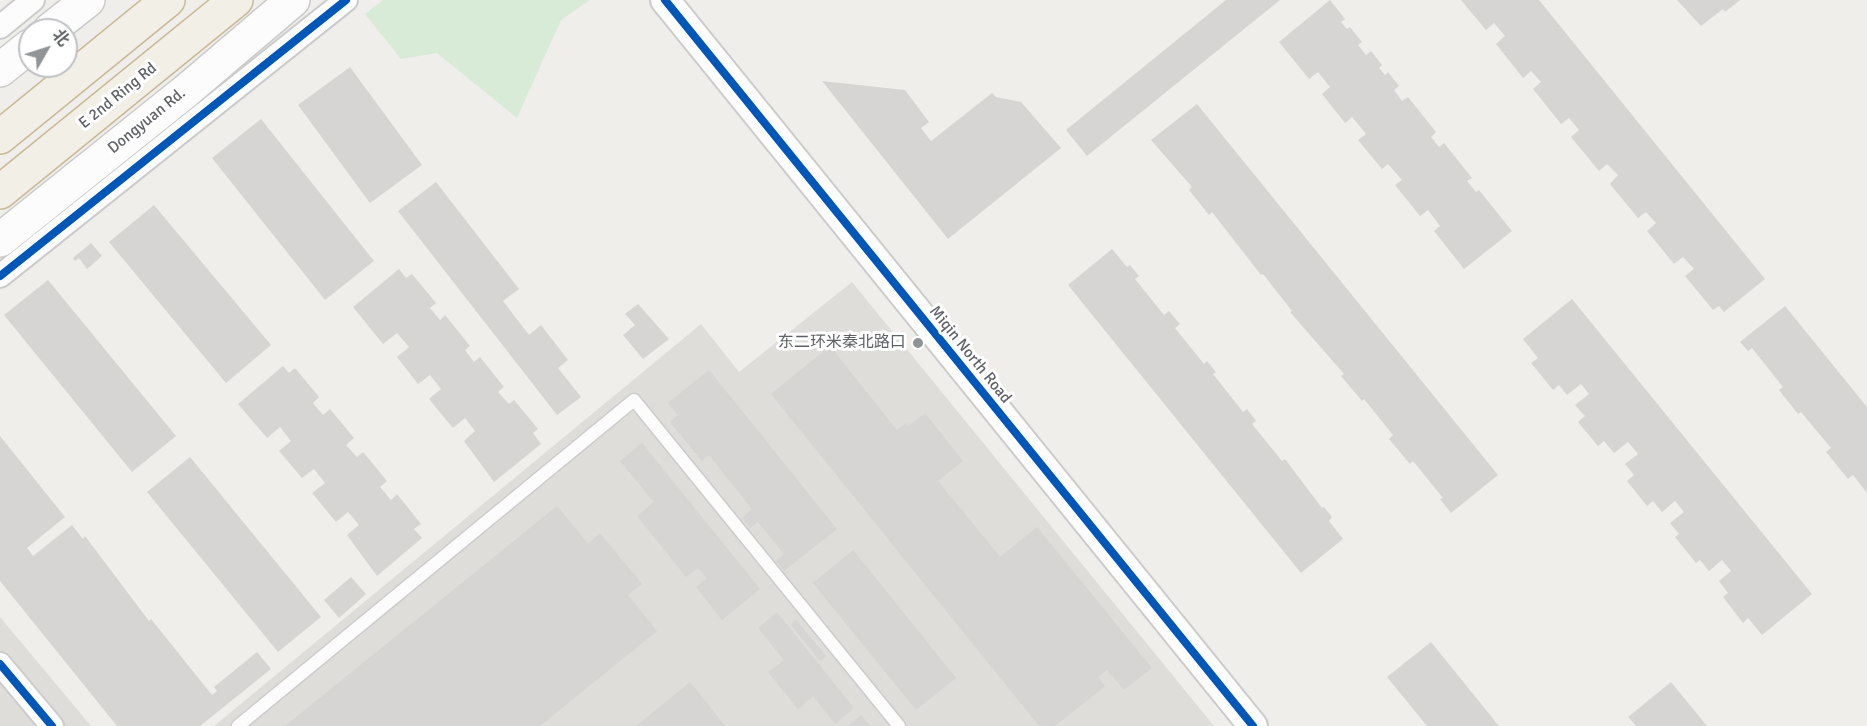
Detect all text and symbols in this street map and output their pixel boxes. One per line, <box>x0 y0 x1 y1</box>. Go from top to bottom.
north arrow <box>18 18 78 78</box>
text: 北 <box>48 25 73 50</box>
street label: E 2nd Ring Rd <box>75 59 161 133</box>
street label: Dongyuan Rd. <box>104 84 190 158</box>
street label: Miqin North Road <box>925 302 1015 408</box>
place label: 东二环米秦北路口 <box>778 333 906 353</box>
marker: 东二环米秦北路口 <box>911 336 925 350</box>

